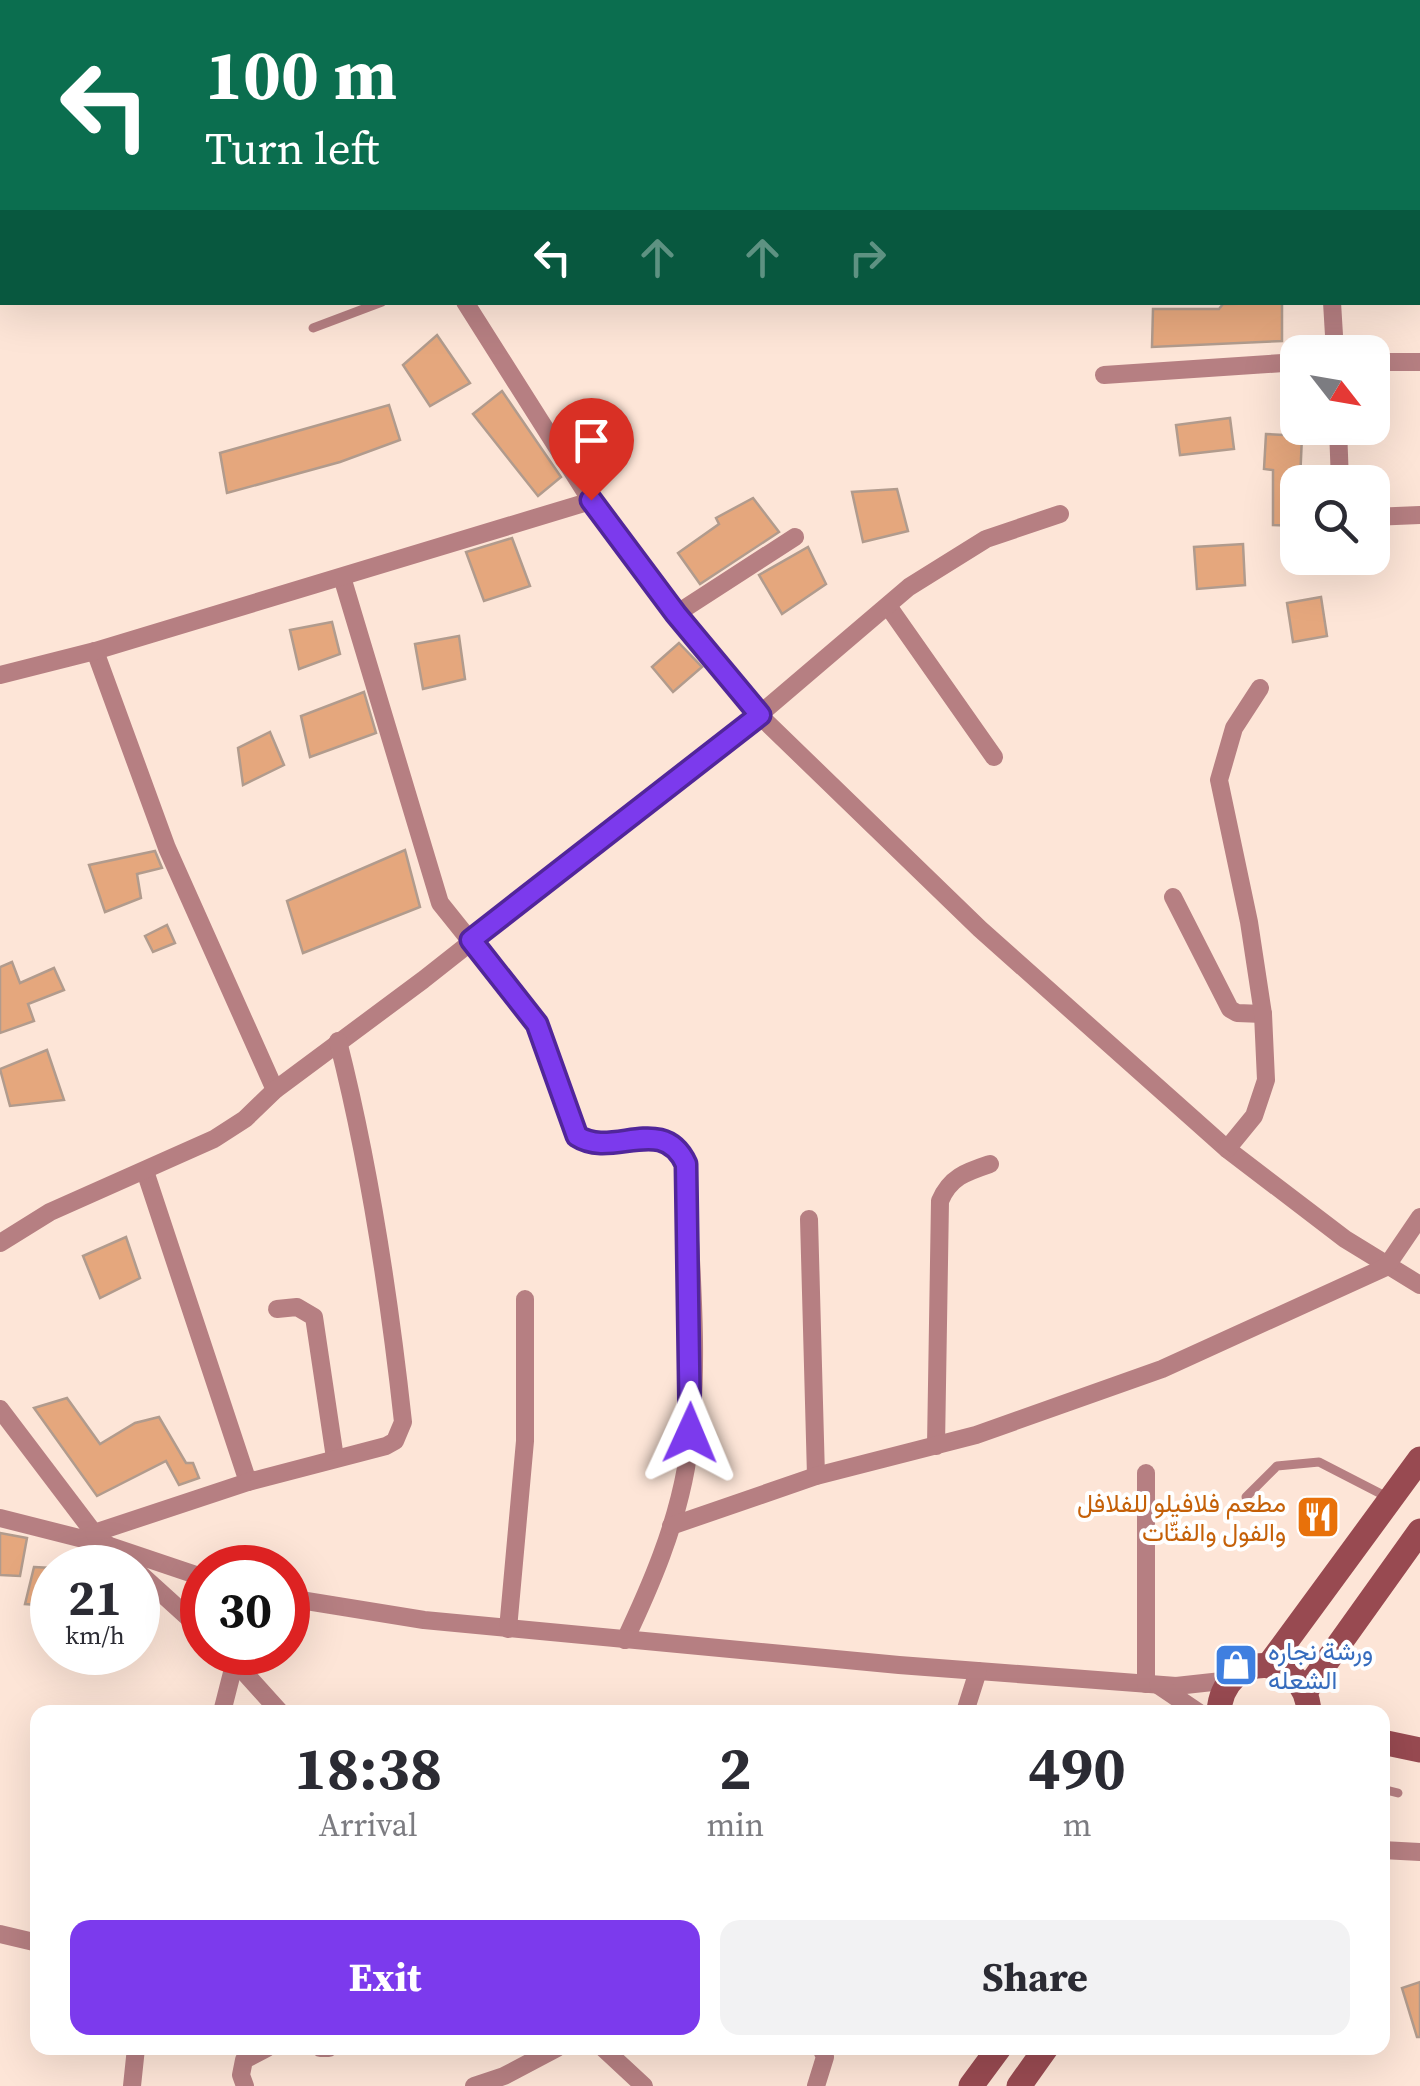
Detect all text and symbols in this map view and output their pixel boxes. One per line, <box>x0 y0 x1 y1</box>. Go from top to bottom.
text: 100 m <box>205 26 397 122</box>
icon: left <box>40 40 170 170</box>
text: Turn left <box>205 117 379 179</box>
icon: left <box>525 230 580 285</box>
icon: ahead <box>630 230 685 285</box>
icon: ahead <box>735 230 790 285</box>
icon: right <box>840 230 895 285</box>
north arrow <box>1280 335 1390 445</box>
map controls <box>1280 335 1390 575</box>
pin <box>549 398 634 501</box>
icon: arrive <box>564 413 619 468</box>
button: search <box>1280 465 1390 575</box>
position arrow <box>638 1381 742 1485</box>
place label: مطعم فلافيلو للفلافل والفول والفتّات <box>1077 1486 1286 1549</box>
restaurant icon: مطعم فلافيلو للفلافل والفول والفتّات <box>1295 1494 1341 1540</box>
speed limit sign: 30 <box>180 1545 310 1675</box>
text: 21 <box>68 1563 122 1632</box>
text: km/h <box>65 1618 125 1652</box>
place label: ورشة نجاره الشعله <box>1268 1634 1373 1697</box>
shop icon: ورشة نجاره الشعله <box>1213 1642 1259 1688</box>
text: 18:38 <box>294 1727 442 1809</box>
text: 2 <box>719 1727 752 1809</box>
text: 490 <box>1028 1727 1126 1809</box>
text: Arrival <box>319 1803 418 1847</box>
text: min <box>706 1803 764 1847</box>
text: m <box>1063 1803 1091 1847</box>
button: Exit <box>70 1920 700 2035</box>
button: Share <box>720 1920 1350 2035</box>

